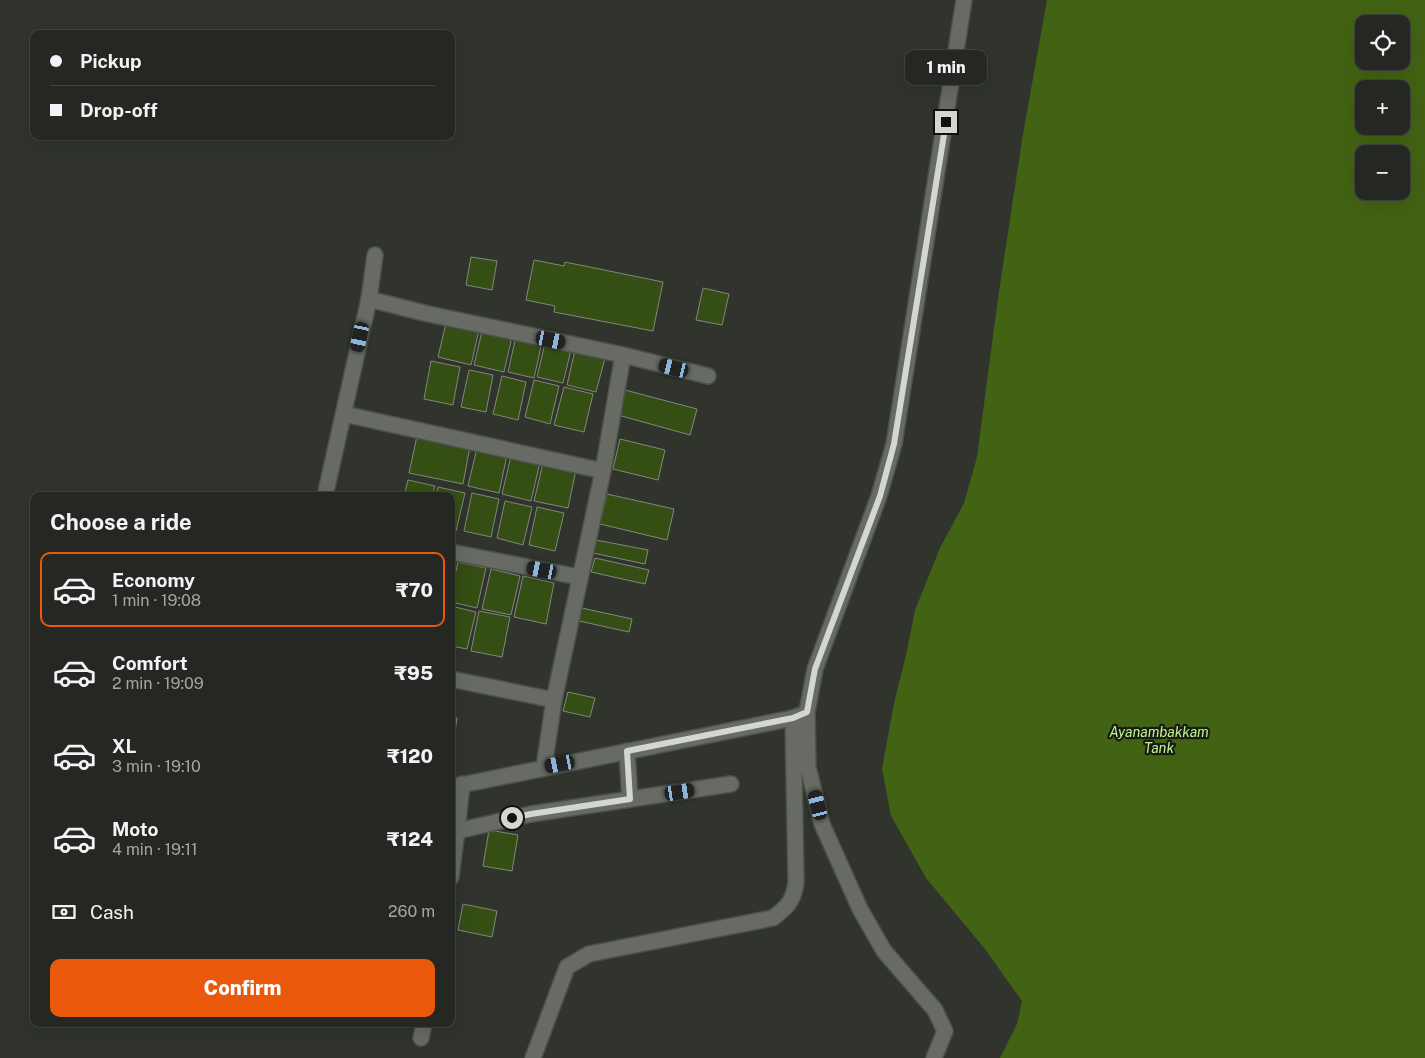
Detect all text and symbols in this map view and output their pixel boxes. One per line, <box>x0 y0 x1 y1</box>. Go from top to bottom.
map controls <box>1355 15 1410 200</box>
button: locate <box>1355 15 1410 70</box>
callout: 1 min <box>905 49 987 84</box>
text: Pickup <box>80 50 142 72</box>
text: 1 min <box>926 58 966 77</box>
button: + <box>1355 80 1410 135</box>
text: Drop-off <box>80 99 157 121</box>
route end <box>935 111 957 133</box>
button: − <box>1355 145 1410 200</box>
car <box>349 321 370 353</box>
car <box>534 330 567 350</box>
car <box>657 357 690 379</box>
text: Choose a ride <box>50 509 192 535</box>
car <box>525 560 558 580</box>
icon: car <box>52 567 97 612</box>
text: Economy <box>112 569 195 591</box>
text: ₹70 <box>396 579 433 601</box>
text: 1 min · 19:08 <box>112 591 201 610</box>
icon: car <box>52 650 97 695</box>
text: Comfort <box>112 652 188 674</box>
text: ₹95 <box>394 662 433 684</box>
text: 2 min · 19:09 <box>112 674 204 693</box>
water label: Ayanambakkam Tank <box>1109 724 1209 756</box>
icon: car <box>52 733 97 778</box>
text: XL <box>112 735 137 757</box>
text: ₹120 <box>387 745 433 767</box>
car <box>543 754 576 774</box>
text: 3 min · 19:10 <box>112 757 201 776</box>
car <box>664 782 695 802</box>
car <box>807 789 828 821</box>
route start <box>501 807 523 829</box>
icon: car <box>52 816 97 861</box>
text: Moto <box>112 818 158 840</box>
text: ₹124 <box>387 828 433 850</box>
text: 4 min · 19:11 <box>112 840 198 859</box>
icon: cash <box>50 898 78 926</box>
text: Cash <box>90 901 134 923</box>
text: 260 m <box>388 902 435 921</box>
button: Confirm <box>50 959 435 1017</box>

